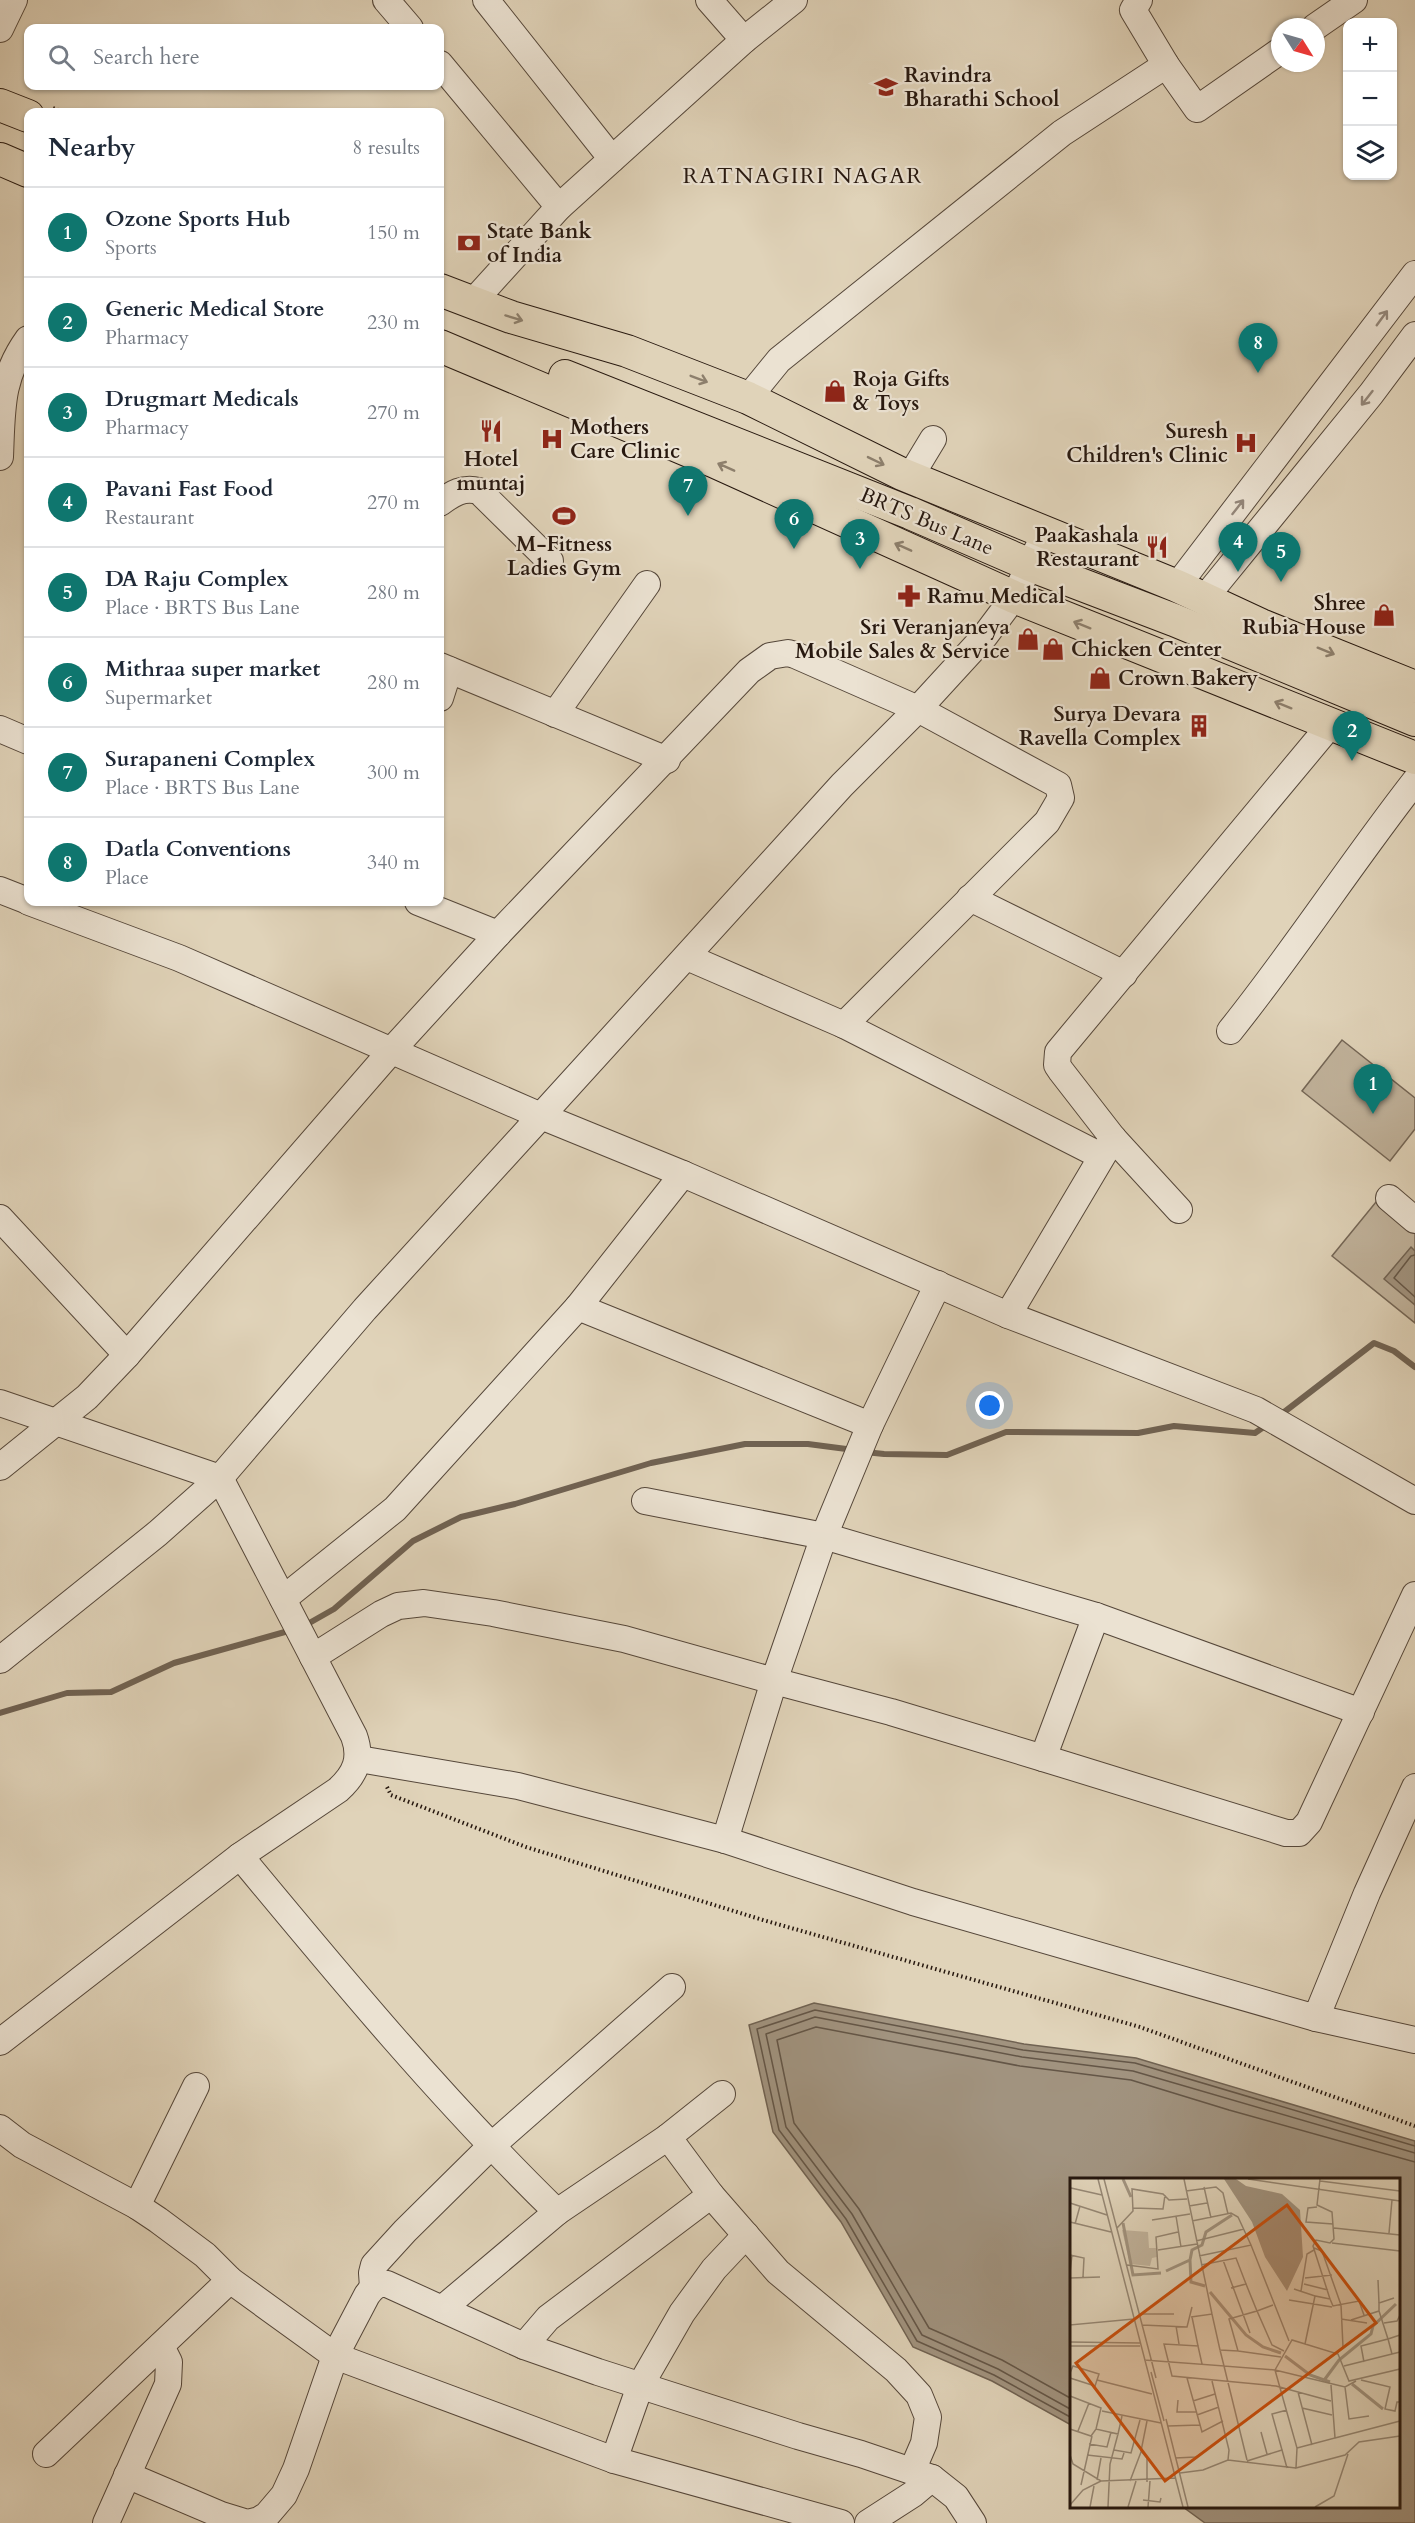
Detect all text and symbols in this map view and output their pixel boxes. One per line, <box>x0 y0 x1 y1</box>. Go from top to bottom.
north arrow <box>1271 18 1325 72</box>
map controls <box>1343 18 1397 180</box>
button: + <box>1343 18 1397 72</box>
search box <box>24 24 444 90</box>
icon: search <box>45 41 78 74</box>
text: Search here <box>93 42 200 72</box>
place label: Ravindra Bharathi School <box>904 61 1059 114</box>
button: − <box>1343 72 1397 126</box>
school or university icon: Ravindra Bharathi School <box>873 74 899 100</box>
button: layers <box>1343 126 1397 180</box>
text: Nearby <box>48 130 136 165</box>
text: 8 results <box>352 134 420 161</box>
district label: RATNAGIRI NAGAR <box>683 161 923 191</box>
text: Ozone Sports Hub <box>105 204 291 234</box>
place label: State Bank of India <box>487 217 592 270</box>
text: 1 <box>62 219 73 246</box>
text: 150 m <box>367 219 420 246</box>
bank icon: State Bank of India <box>456 230 482 256</box>
text: Sports <box>105 234 157 261</box>
text: Generic Medical Store <box>105 294 324 324</box>
text: 2 <box>62 309 73 336</box>
text: 230 m <box>367 309 420 336</box>
one-way arrow <box>1376 311 1388 327</box>
one-way arrow <box>504 313 523 324</box>
text: Pharmacy <box>105 324 189 351</box>
pin: 8 <box>1238 324 1278 373</box>
place label: Roja Gifts & Toys <box>853 365 950 418</box>
one-way arrow <box>689 374 708 385</box>
shop icon: Roja Gifts & Toys <box>822 378 848 404</box>
text: Drugmart Medicals <box>105 384 299 414</box>
one-way arrow <box>1361 390 1374 406</box>
text: 3 <box>62 399 73 426</box>
text: 270 m <box>367 399 420 426</box>
place label: Mothers Care Clinic <box>570 413 680 466</box>
text: Pharmacy <box>105 414 189 441</box>
place label: Suresh Children's Clinic <box>1066 417 1228 470</box>
restaurant icon: Hotel muntaj <box>478 418 504 444</box>
hospital icon: Mothers Care Clinic <box>539 426 565 452</box>
hospital icon: Suresh Children's Clinic <box>1233 430 1259 456</box>
place label: Hotel muntaj <box>457 445 525 498</box>
one-way arrow <box>866 456 884 468</box>
one-way arrow <box>717 460 735 472</box>
pin: 7 <box>668 466 708 516</box>
text: Pavani Fast Food <box>105 474 273 504</box>
street label: BRTS Bus Lane <box>856 480 998 563</box>
text: 4 <box>62 489 73 516</box>
text: 270 m <box>367 489 420 516</box>
one-way arrow <box>1232 499 1245 515</box>
pin: 6 <box>774 500 814 549</box>
sports icon: M-Fitness Ladies Gym <box>551 503 577 529</box>
text: Restaurant <box>105 504 194 531</box>
pin: 3 <box>840 520 880 569</box>
place label: Paakashala Restaurant <box>1034 521 1140 574</box>
pin: 4 <box>1218 522 1258 572</box>
place label: M-Fitness Ladies Gym <box>507 530 622 583</box>
pin: 5 <box>1262 532 1300 582</box>
restaurant icon: Paakashala Restaurant <box>1144 534 1170 560</box>
one-way arrow <box>895 541 913 553</box>
text: DA Raju Complex <box>105 564 289 594</box>
text: 5 <box>62 579 73 606</box>
text: 280 m <box>367 579 420 606</box>
place label: Ramu Medical <box>927 582 1065 611</box>
pharmacy icon: Ramu Medical <box>896 583 922 609</box>
place label: Shree Rubia House <box>1242 589 1366 642</box>
text: Place · BRTS Bus Lane <box>105 594 300 621</box>
shop icon: Shree Rubia House <box>1371 602 1397 628</box>
place label: Sri Veranjaneya Mobile Sales & Service <box>795 613 1011 666</box>
one-way arrow <box>1073 619 1092 630</box>
shop icon: Sri Veranjaneya Mobile Sales & Service <box>1015 626 1041 652</box>
place label: Chicken Center <box>1071 635 1222 664</box>
shop icon: Chicken Center <box>1040 636 1066 662</box>
one-way arrow <box>1316 646 1335 657</box>
text: Mithraa super market <box>105 654 320 684</box>
place label: Crown Bakery <box>1118 664 1258 693</box>
shop icon: Crown Bakery <box>1087 665 1113 691</box>
text: 6 <box>62 669 73 696</box>
text: 280 m <box>367 669 420 696</box>
text: Supermarket <box>105 684 212 711</box>
one-way arrow <box>1274 699 1293 710</box>
place label: Surya Devara Ravella Complex <box>1019 700 1182 753</box>
pin: 2 <box>1332 712 1372 761</box>
building icon: Surya Devara Ravella Complex <box>1186 713 1212 739</box>
text: Surapaneni Complex <box>105 744 315 774</box>
text: 7 <box>62 759 73 786</box>
text: 300 m <box>367 759 420 786</box>
text: Place · BRTS Bus Lane <box>105 774 300 801</box>
text: Datla Conventions <box>105 834 291 864</box>
text: 8 <box>62 849 73 876</box>
text: 340 m <box>367 849 420 876</box>
text: Place <box>105 864 149 891</box>
pin: 1 <box>1354 1064 1392 1114</box>
your location <box>975 1391 1004 1420</box>
inset map <box>1070 2178 1400 2508</box>

